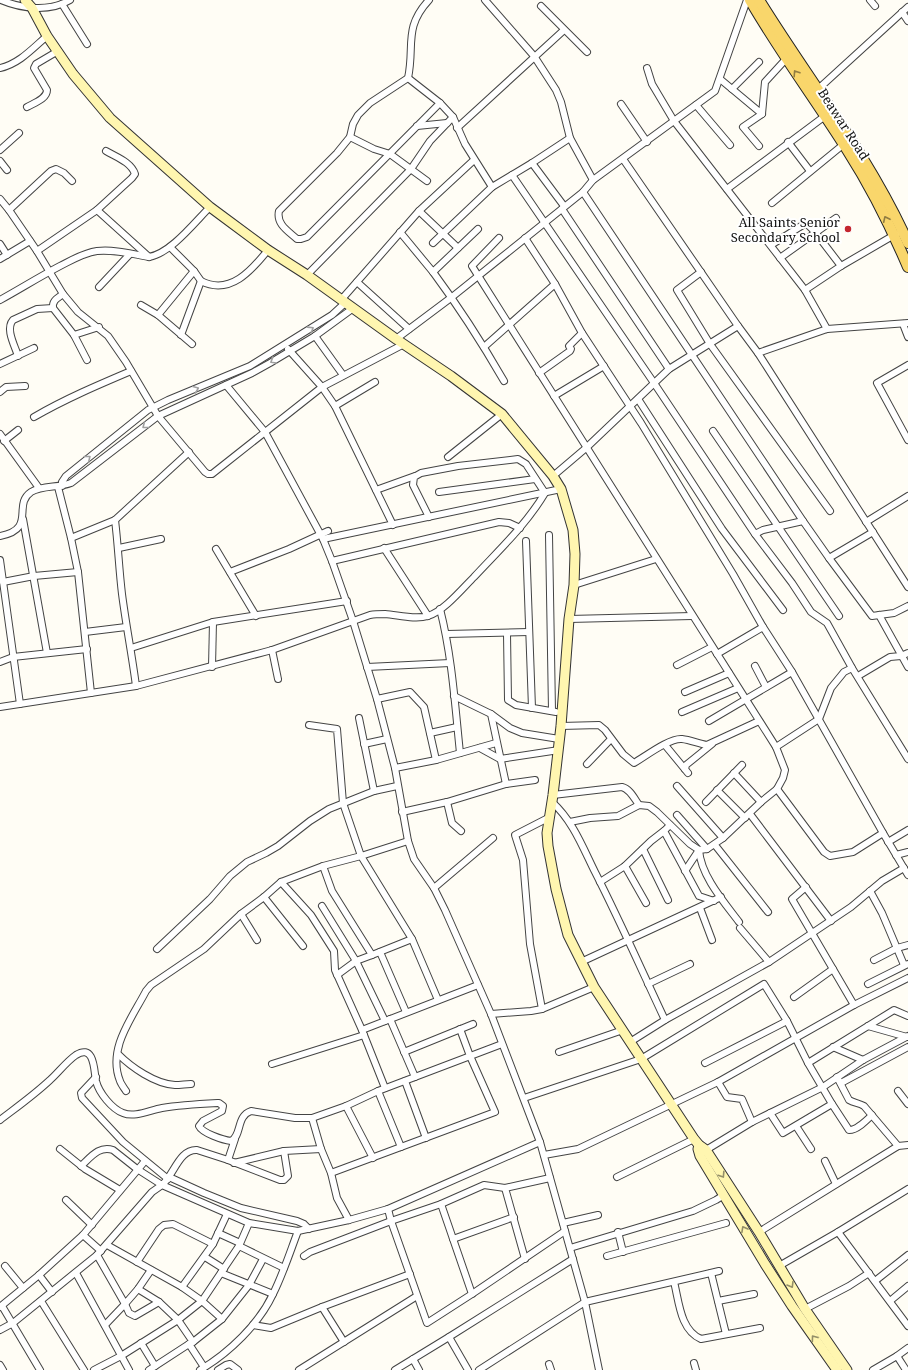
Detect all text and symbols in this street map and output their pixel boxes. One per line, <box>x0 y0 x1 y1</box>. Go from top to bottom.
one-way arrow <box>793 70 800 77</box>
street label: Beawar Road <box>814 85 874 163</box>
place label: All Saints Senior Secondary School <box>731 213 840 246</box>
one-way arrow <box>883 216 891 223</box>
marker: All Saints Senior Secondary School <box>843 224 853 234</box>
one-way arrow <box>307 326 314 333</box>
one-way arrow <box>270 357 277 364</box>
one-way arrow <box>192 385 199 393</box>
one-way arrow <box>143 421 150 428</box>
one-way arrow <box>83 456 90 463</box>
one-way arrow <box>717 1171 725 1178</box>
one-way arrow <box>742 1226 749 1233</box>
one-way arrow <box>786 1281 793 1288</box>
one-way arrow <box>812 1336 819 1343</box>

